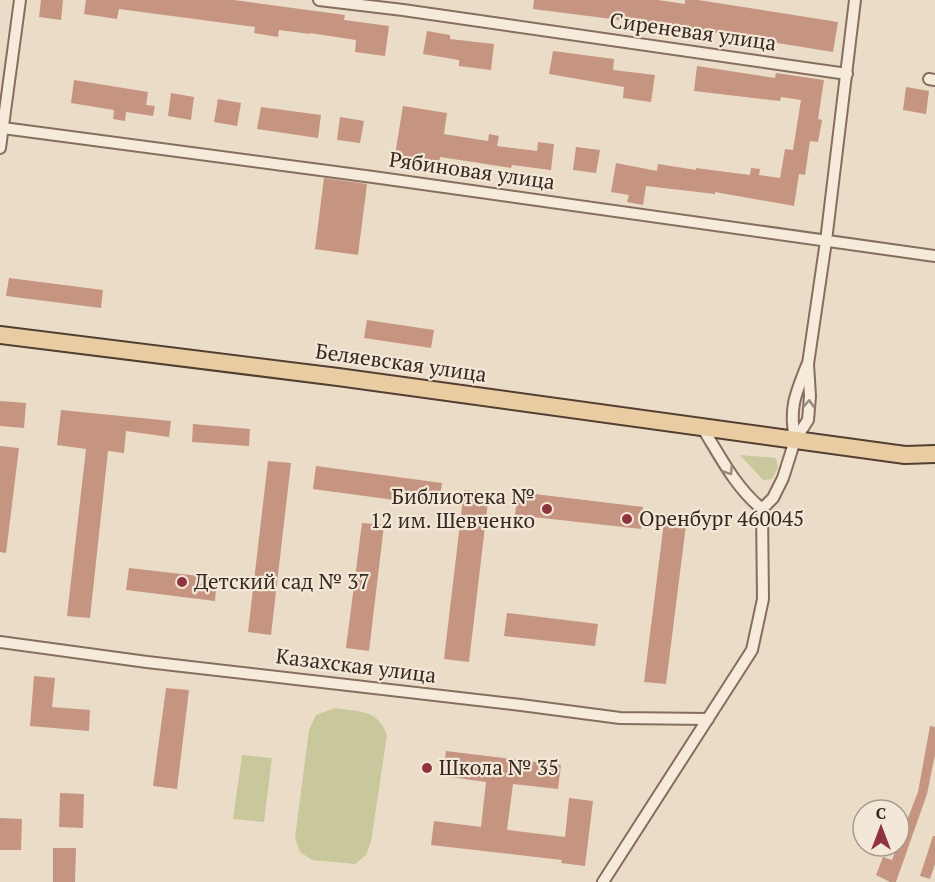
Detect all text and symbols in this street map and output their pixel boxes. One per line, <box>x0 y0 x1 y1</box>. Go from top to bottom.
street label: Сиреневая улица <box>608 5 779 57</box>
street label: Рябиновая улица <box>387 145 557 196</box>
street label: Беляевская улица <box>314 336 489 388</box>
one-way arrow <box>803 399 816 408</box>
one-way arrow <box>721 464 732 475</box>
place label: Библиотека № 12 им. Шевченко <box>370 482 535 534</box>
marker: Библиотека № 12 им. Шевченко <box>540 502 554 516</box>
place label: Оренбург 460045 <box>639 504 804 532</box>
marker: Оренбург 460045 <box>620 512 634 526</box>
place label: Детский сад № 37 <box>194 567 370 595</box>
marker: Детский сад № 37 <box>175 575 189 589</box>
street label: Казахская улица <box>274 641 438 689</box>
place label: Школа № 35 <box>439 753 559 781</box>
marker: Школа № 35 <box>420 761 434 775</box>
north arrow <box>851 798 911 858</box>
text: С <box>876 802 886 824</box>

